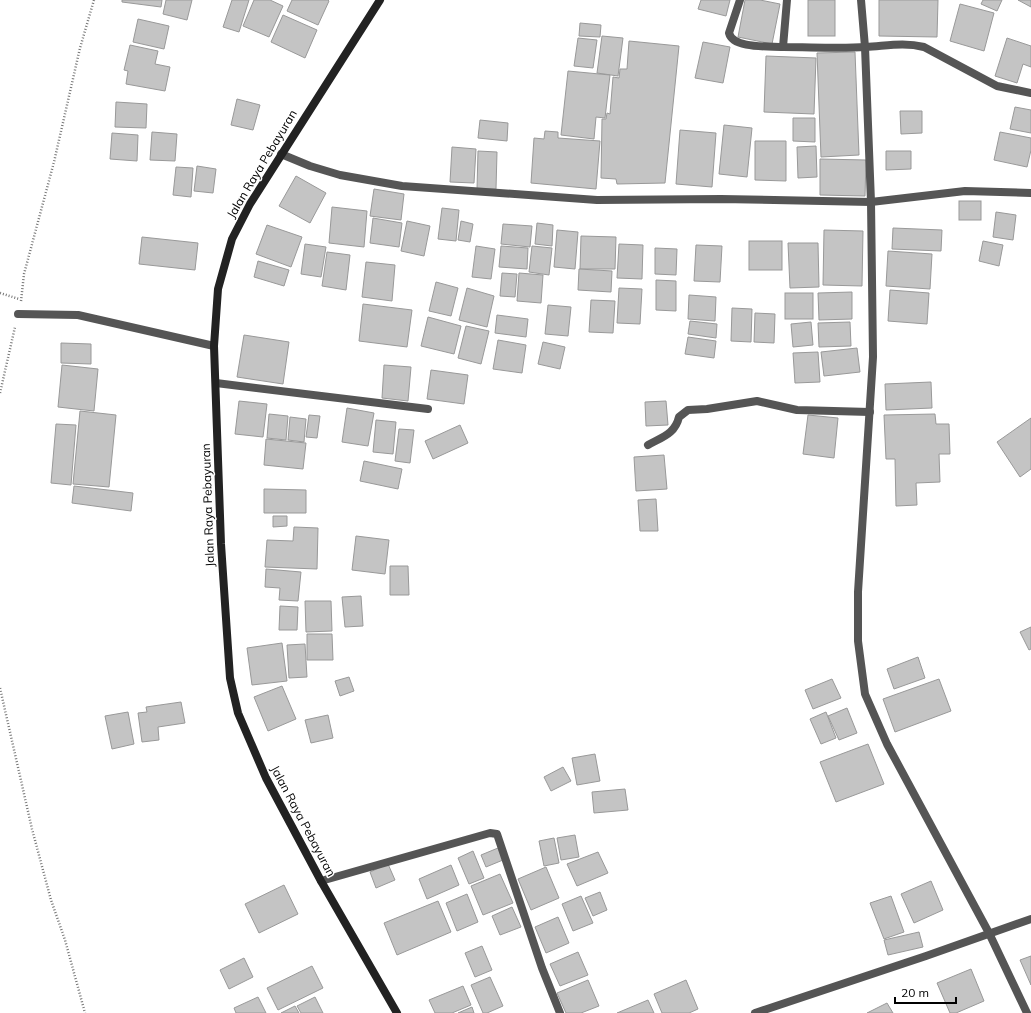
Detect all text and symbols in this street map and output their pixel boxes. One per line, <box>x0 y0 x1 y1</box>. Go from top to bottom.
street label: Jalan Raya Pebayuran <box>223 107 300 221</box>
street label: Jalan Raya Pebayuran <box>198 443 217 567</box>
street label: Jalan Raya Pebayuran <box>268 763 339 879</box>
scale bar <box>895 979 956 1005</box>
text: 20 m <box>901 985 929 1000</box>

